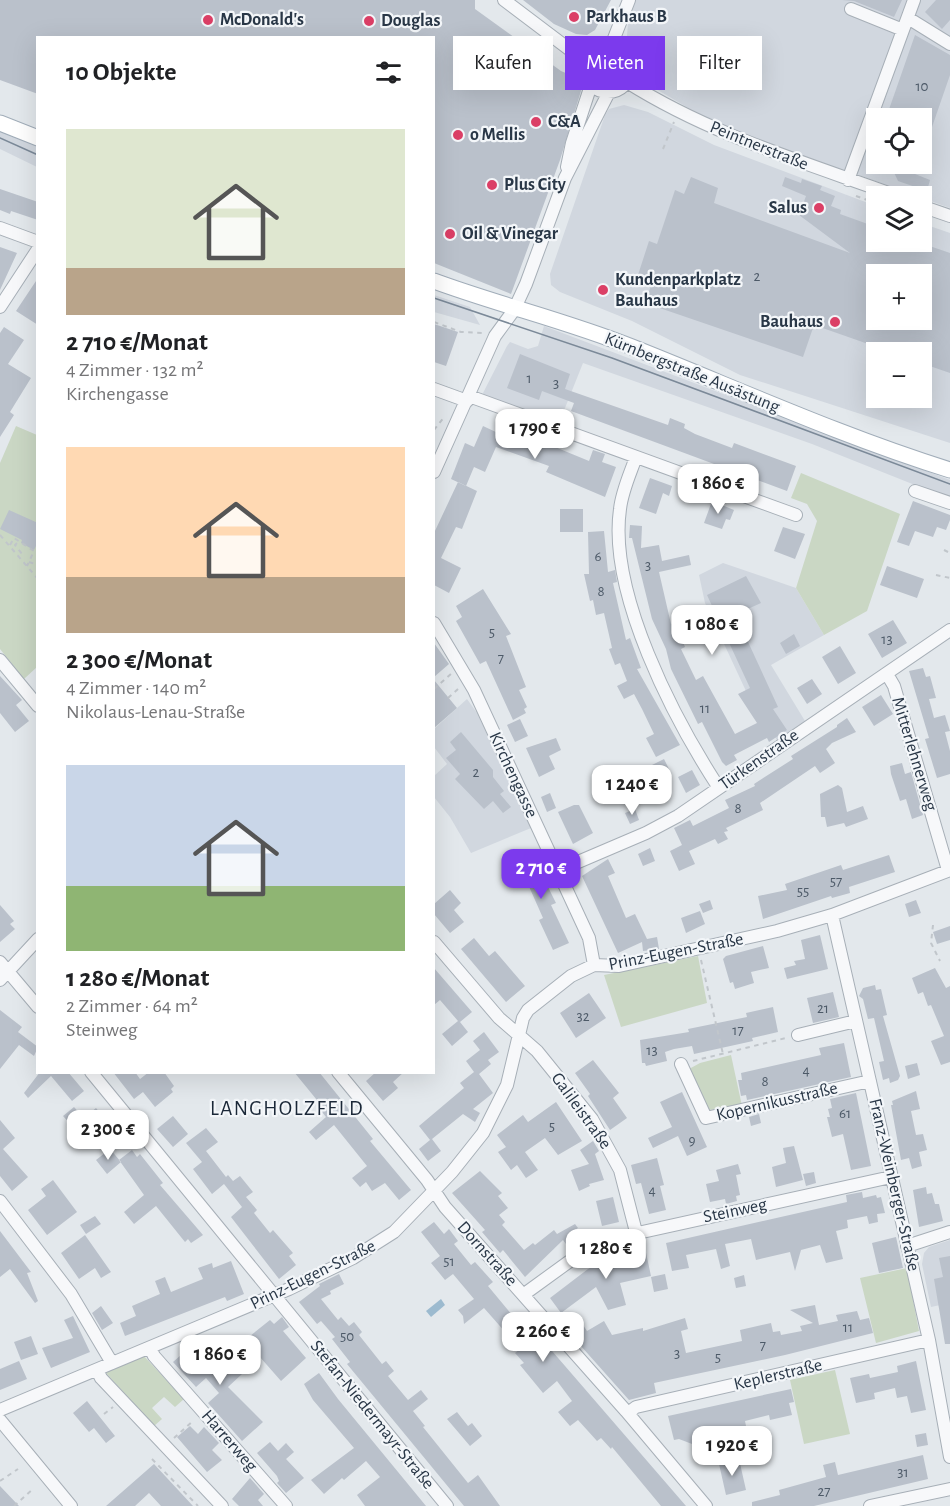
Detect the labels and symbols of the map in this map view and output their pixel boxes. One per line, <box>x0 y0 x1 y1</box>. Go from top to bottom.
place label: Parkhaus B <box>586 8 667 26</box>
marker: Parkhaus B <box>567 10 581 24</box>
place label: McDonald's <box>220 11 304 29</box>
place label: Douglas <box>381 12 440 30</box>
marker: McDonald's <box>201 13 215 27</box>
marker: Douglas <box>362 14 376 28</box>
house number: 10 <box>915 79 929 94</box>
place label: C&A <box>548 113 581 131</box>
marker: C&A <box>529 115 543 129</box>
street label: Peintnerstraße <box>707 118 811 174</box>
place label: o Mellis <box>470 126 525 144</box>
marker: o Mellis <box>451 128 465 142</box>
place label: Plus City <box>504 176 567 194</box>
marker: Plus City <box>485 178 499 192</box>
place label: Salus <box>769 199 807 217</box>
marker: Salus <box>812 201 826 215</box>
place label: Oil & Vinegar <box>462 225 559 243</box>
marker: Oil & Vinegar <box>443 227 457 241</box>
house number: 2 <box>754 269 761 284</box>
place label: Kundenparkplatz Bauhaus <box>615 271 741 310</box>
marker: Kundenparkplatz Bauhaus <box>596 283 610 297</box>
place label: Bauhaus <box>760 313 823 331</box>
marker: Bauhaus <box>828 315 842 329</box>
street label: Kürnbergstraße Ausästung <box>602 330 782 416</box>
house number: 1 <box>526 371 532 386</box>
house number: 3 <box>553 376 559 391</box>
pin: 1 790 € <box>480 409 590 460</box>
pin: 1 860 € <box>663 464 773 515</box>
house number: 6 <box>594 549 602 564</box>
house number: 3 <box>645 558 651 573</box>
house number: 8 <box>597 584 605 599</box>
pin: 1 080 € <box>657 605 767 656</box>
house number: 5 <box>489 625 495 640</box>
house number: 13 <box>881 632 893 647</box>
house number: 7 <box>498 651 504 666</box>
street label: Mitterlehnerweg <box>888 695 940 813</box>
house number: 11 <box>700 701 710 716</box>
street label: Türkenstraße <box>716 726 802 794</box>
street label: Kirchengasse <box>485 729 541 821</box>
house number: 2 <box>473 765 480 780</box>
pin: 1 240 € <box>577 765 687 816</box>
house number: 8 <box>734 801 742 816</box>
pin: 2 710 € <box>486 849 596 900</box>
house number: 57 <box>830 874 842 889</box>
house number: 55 <box>797 884 809 899</box>
street label: Prinz-Eugen-Straße <box>607 930 745 974</box>
house number: 21 <box>817 1001 829 1016</box>
house number: 32 <box>576 1009 590 1024</box>
house number: 17 <box>732 1023 744 1038</box>
house number: 13 <box>646 1043 658 1058</box>
house number: 4 <box>802 1063 810 1078</box>
street label: Galileistraße <box>547 1070 615 1152</box>
house number: 8 <box>761 1074 769 1089</box>
street label: Kopernikusstraße <box>715 1079 839 1125</box>
street label: Franz-Weinberger-Straße <box>865 1097 923 1273</box>
district label: LANGHOLZFELD <box>210 1098 364 1119</box>
house number: 61 <box>839 1106 851 1121</box>
pin: 2 300 € <box>53 1110 163 1161</box>
house number: 5 <box>549 1119 555 1134</box>
house number: 9 <box>688 1133 696 1148</box>
house number: 4 <box>648 1183 656 1198</box>
street label: Steinweg <box>702 1195 769 1226</box>
street label: Dornstraße <box>454 1218 520 1290</box>
pin: 1 280 € <box>551 1229 661 1280</box>
street label: Prinz-Eugen-Straße <box>248 1237 378 1313</box>
house number: 51 <box>443 1254 455 1269</box>
pin: 2 260 € <box>488 1312 598 1363</box>
house number: 11 <box>843 1320 853 1335</box>
house number: 50 <box>340 1329 354 1344</box>
pin: 1 860 € <box>165 1335 275 1386</box>
street label: Stefan-Niedermayr-Straße <box>307 1337 437 1493</box>
house number: 7 <box>760 1338 766 1353</box>
house number: 3 <box>674 1346 680 1361</box>
house number: 5 <box>715 1350 721 1365</box>
street label: Keplerstraße <box>732 1356 824 1394</box>
street label: Harrerweg <box>198 1407 260 1475</box>
pin: 1 920 € <box>677 1426 787 1477</box>
house number: 31 <box>897 1465 909 1480</box>
house number: 27 <box>817 1484 831 1499</box>

